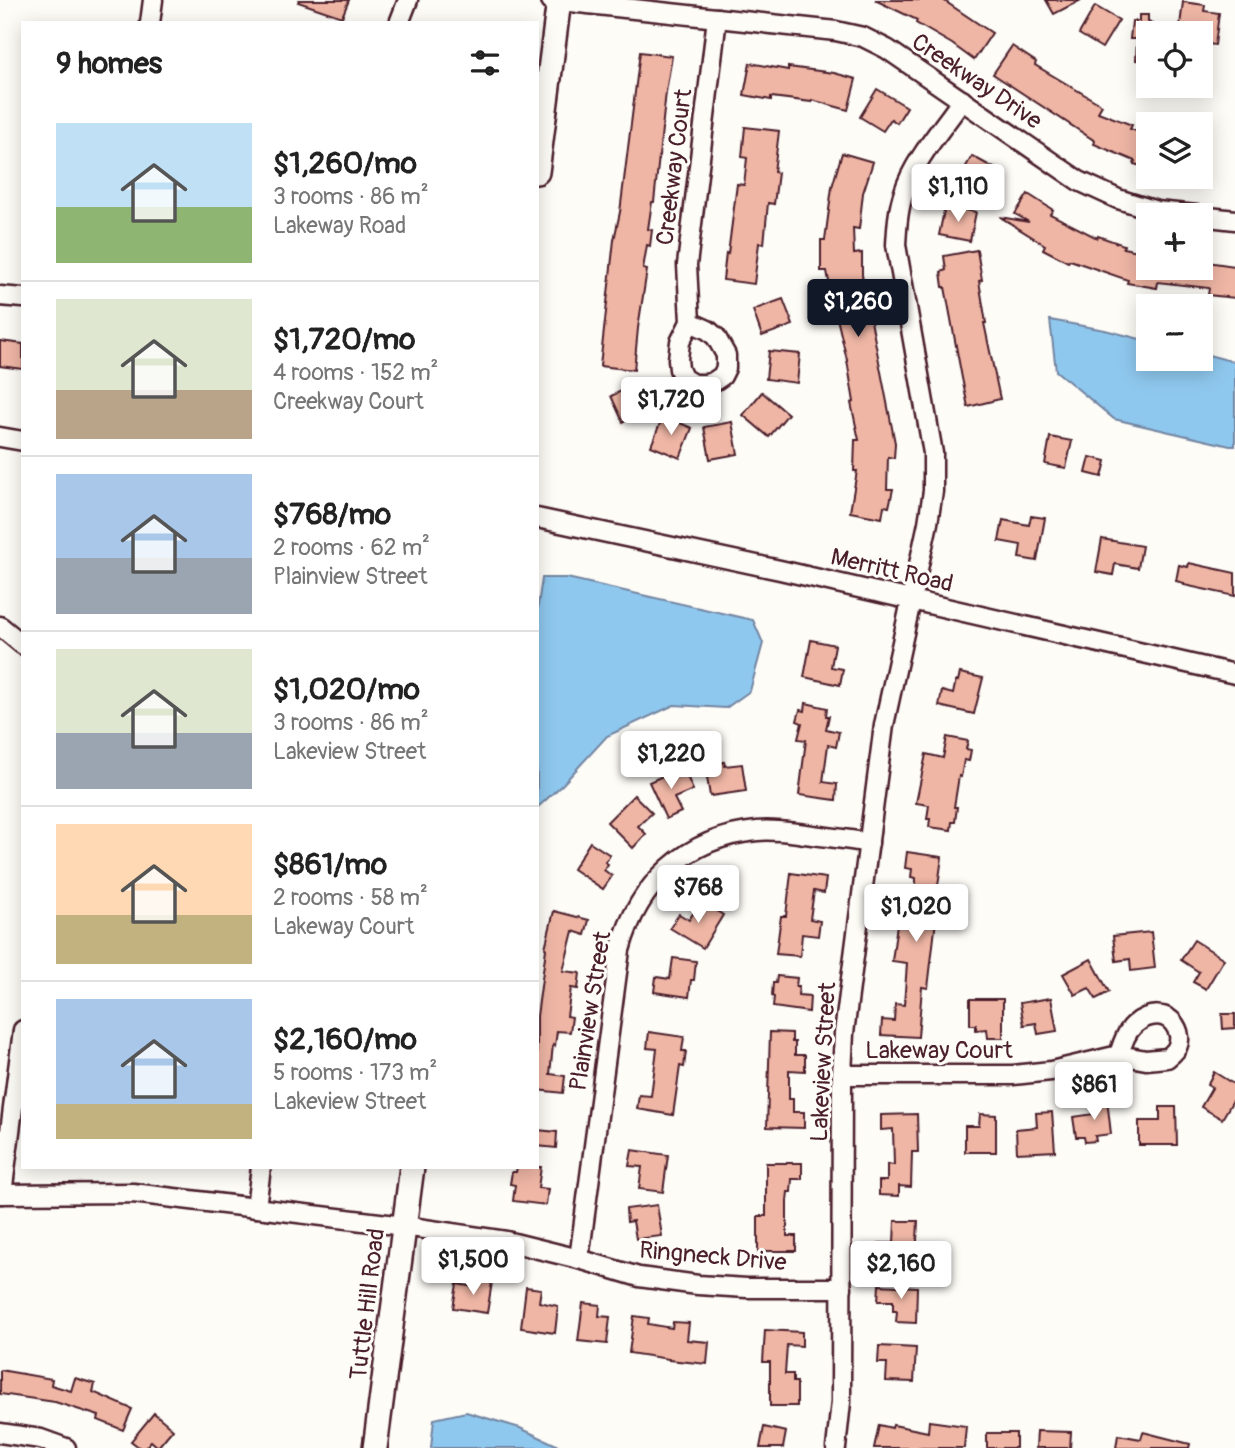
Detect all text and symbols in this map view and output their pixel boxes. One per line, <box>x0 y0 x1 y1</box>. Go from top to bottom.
map controls <box>1136 21 1213 371</box>
button: locate <box>1136 21 1213 98</box>
street label: Creekway Drive <box>906 27 1047 136</box>
icon: filters <box>466 44 504 82</box>
text: 9 homes <box>56 45 162 82</box>
street label: Creekway Court <box>651 87 699 247</box>
button: layers <box>1136 112 1213 189</box>
text: $1,260/mo <box>273 145 417 182</box>
icon: home <box>112 151 196 235</box>
pin: $1,110 <box>901 164 1015 224</box>
text: $1,110 <box>928 172 989 201</box>
text: 3 rooms · 86 m² <box>273 182 429 211</box>
button: + <box>1136 203 1213 280</box>
text: Lakeway Road <box>273 211 406 240</box>
pin: $1,260 <box>801 280 915 339</box>
text: $1,260 <box>823 287 893 316</box>
button: − <box>1136 294 1213 371</box>
text: $1,720/mo <box>273 321 415 358</box>
icon: home <box>112 327 196 411</box>
text: 4 rooms · 152 m² <box>273 358 439 387</box>
pin: $1,720 <box>614 378 728 437</box>
text: $1,720 <box>637 385 705 414</box>
text: Creekway Court <box>273 387 424 416</box>
text: $768/mo <box>273 496 391 533</box>
icon: home <box>112 502 196 586</box>
text: 2 rooms · 62 m² <box>273 533 430 562</box>
street label: Merritt Road <box>828 542 956 599</box>
text: Plainview Street <box>273 562 427 591</box>
text: $1,020/mo <box>273 671 420 708</box>
icon: home <box>112 677 196 761</box>
text: 3 rooms · 86 m² <box>273 708 429 737</box>
pin: $1,220 <box>614 732 728 791</box>
text: Lakeview Street <box>273 737 426 766</box>
text: $1,220 <box>637 739 705 768</box>
text: $861/mo <box>273 846 387 883</box>
icon: home <box>112 852 196 936</box>
pin: $768 <box>657 866 739 925</box>
text: $768 <box>673 873 723 902</box>
text: 2 rooms · 58 m² <box>273 883 428 912</box>
pin: $1,020 <box>859 884 973 944</box>
text: $1,020 <box>880 892 952 921</box>
text: Lakeway Court <box>273 912 414 941</box>
street label: Plainview Street <box>564 929 617 1093</box>
street label: Lakeview Street <box>805 981 842 1143</box>
text: $2,160/mo <box>273 1021 417 1058</box>
icon: home <box>112 1027 196 1111</box>
street label: Lakeway Court <box>865 1036 1013 1065</box>
text: 5 rooms · 173 m² <box>273 1058 437 1087</box>
pin: $861 <box>1053 1062 1135 1122</box>
text: $861 <box>1071 1070 1117 1099</box>
text: Lakeview Street <box>273 1087 426 1116</box>
street label: Tuttle Hill Road <box>344 1227 391 1382</box>
street label: Ringneck Drive <box>638 1236 788 1277</box>
pin: $1,500 <box>416 1238 530 1297</box>
pin: $2,160 <box>844 1242 958 1301</box>
text: $1,500 <box>437 1245 509 1274</box>
text: $2,160 <box>866 1249 936 1278</box>

